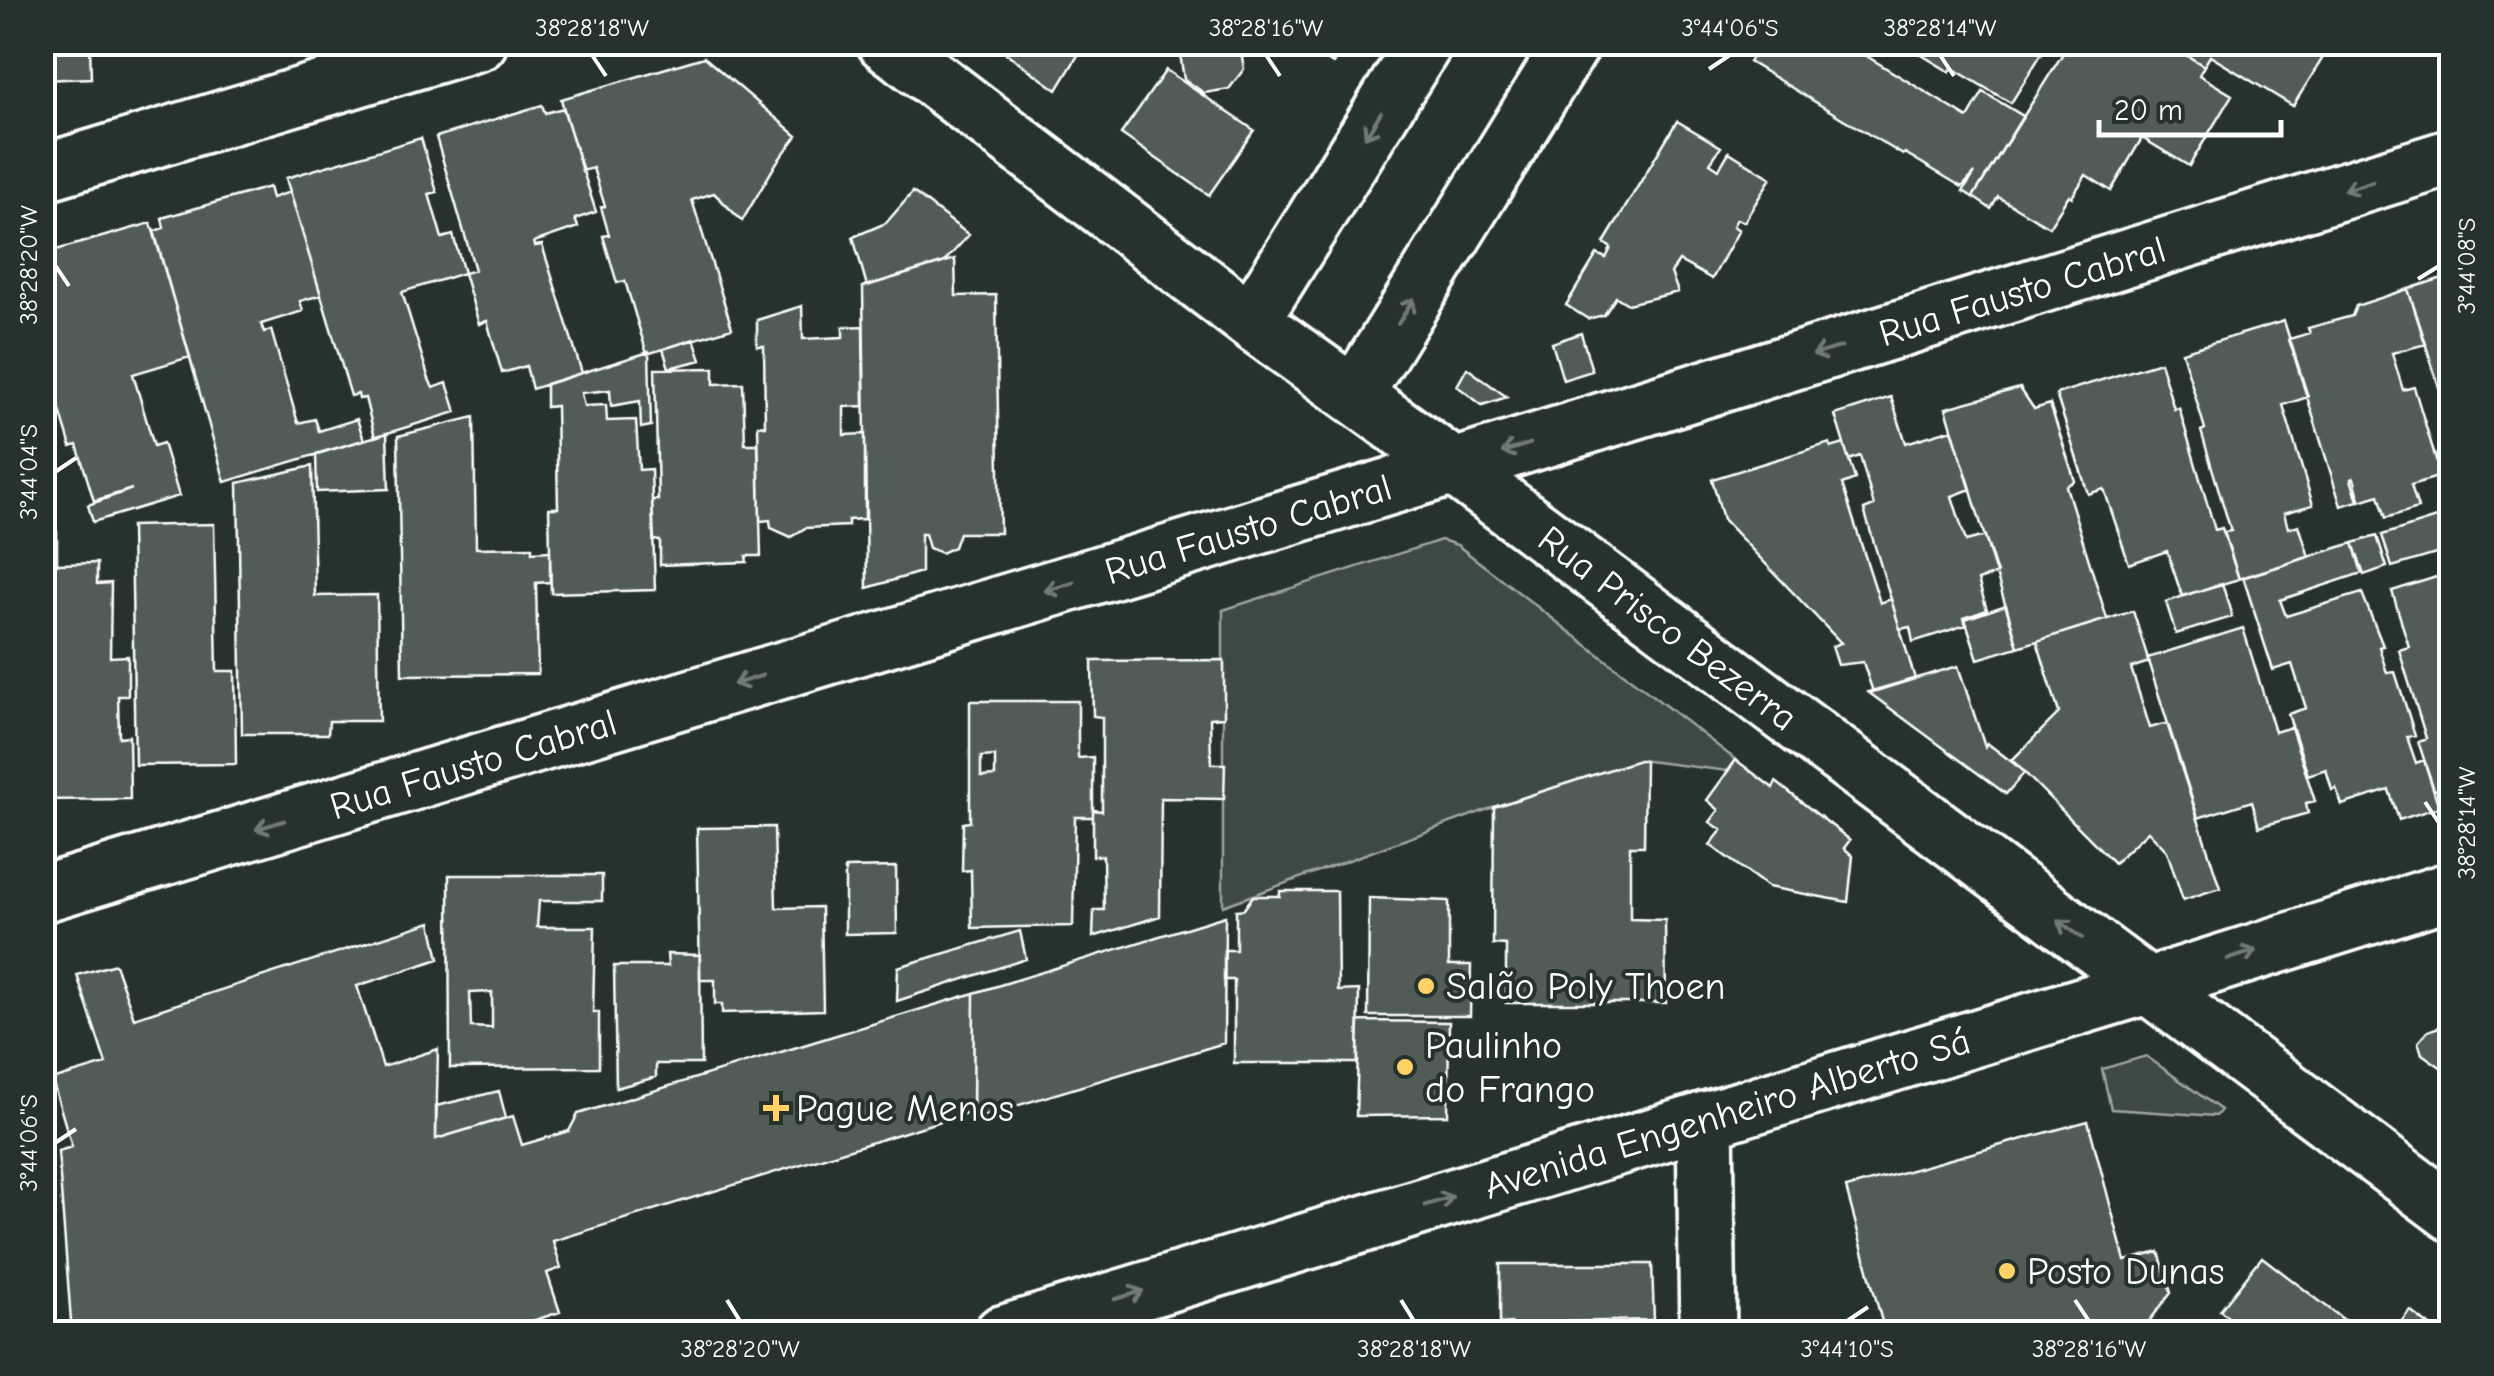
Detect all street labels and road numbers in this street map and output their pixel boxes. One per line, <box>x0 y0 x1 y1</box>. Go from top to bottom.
street label: Rua Fausto Cabral <box>1874 227 2171 356</box>
street label: Rua Fausto Cabral <box>1100 465 1397 594</box>
street label: Rua Prisco Bezerra <box>1529 517 1805 740</box>
street label: Rua Fausto Cabral <box>325 700 622 829</box>
street label: Avenida Engenheiro Alberto Sá <box>1479 1019 1976 1209</box>

